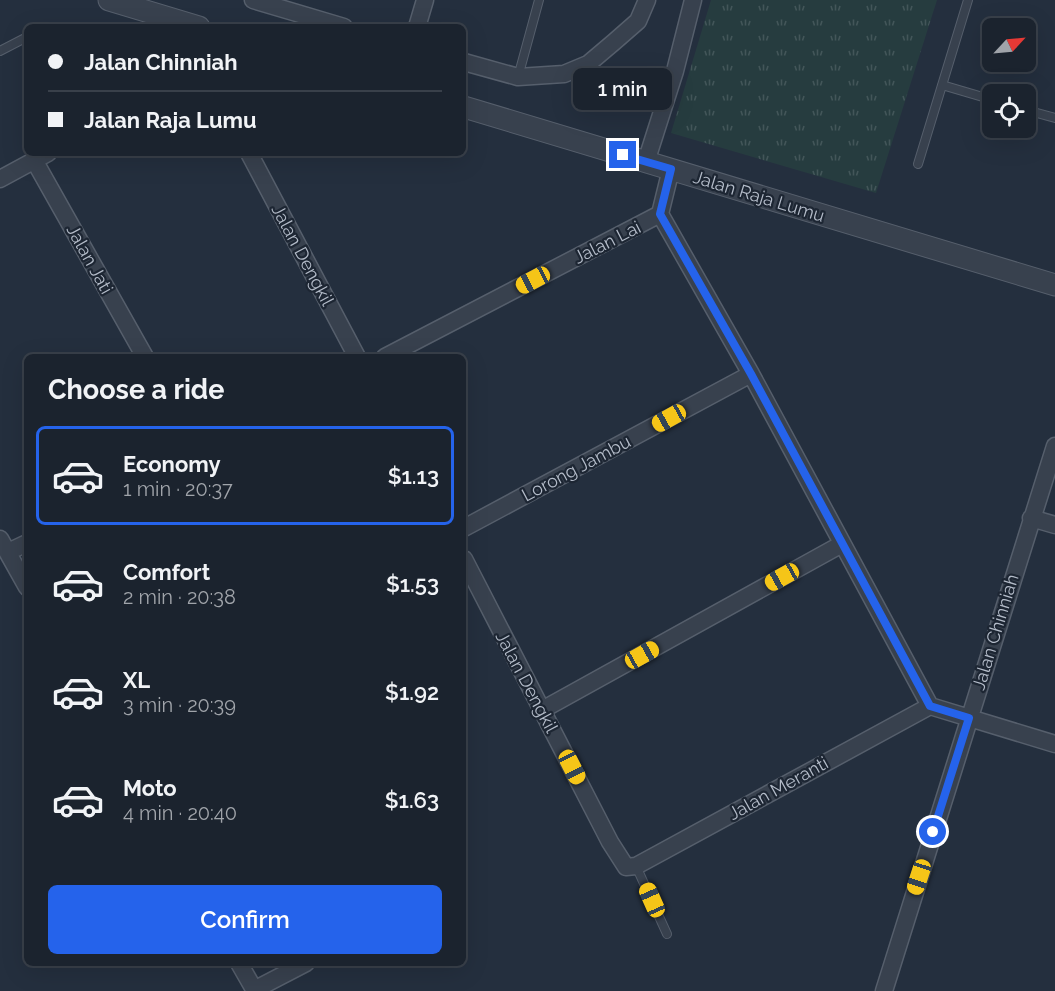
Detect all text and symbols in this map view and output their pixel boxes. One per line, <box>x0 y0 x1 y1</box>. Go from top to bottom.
north arrow <box>982 18 1036 72</box>
map controls <box>982 18 1036 138</box>
text: Jalan Chinniah <box>84 49 237 75</box>
callout: 1 min <box>574 68 672 110</box>
text: 1 min <box>598 77 647 101</box>
button: locate <box>982 84 1036 138</box>
text: Jalan Raja Lumu <box>84 107 257 133</box>
route end <box>609 141 636 168</box>
street label: Jalan Raja Lumu <box>691 166 827 226</box>
street label: Jalan Dengkil <box>268 201 338 309</box>
street label: Jalan Lai <box>570 216 644 268</box>
street label: Jalan Jati <box>62 221 118 297</box>
car <box>513 264 553 296</box>
text: Choose a ride <box>48 374 224 405</box>
car <box>649 401 689 435</box>
street label: Lorong Jambu <box>518 431 634 505</box>
icon: car <box>51 449 105 503</box>
text: Economy <box>123 451 221 477</box>
text: $1.13 <box>388 463 439 489</box>
text: 1 min · 20:37 <box>123 477 233 501</box>
icon: car <box>51 557 105 611</box>
text: Comfort <box>123 559 210 585</box>
car <box>762 560 802 594</box>
text: $1.53 <box>386 571 439 597</box>
street label: Jalan Chinniah <box>967 572 1023 692</box>
text: 2 min · 20:38 <box>123 585 236 609</box>
street label: Jalan Dengkil <box>492 628 562 736</box>
car <box>622 638 662 672</box>
icon: car <box>51 665 105 719</box>
text: XL <box>123 667 150 693</box>
text: $1.92 <box>385 679 439 705</box>
text: 3 min · 20:39 <box>123 693 236 717</box>
car <box>556 747 588 787</box>
street label: Jalan Meranti <box>724 752 832 824</box>
icon: car <box>51 773 105 827</box>
text: Moto <box>123 775 177 801</box>
text: $1.63 <box>385 787 439 813</box>
text: 4 min · 20:40 <box>123 801 237 825</box>
route start <box>919 818 946 845</box>
car <box>905 857 933 897</box>
car <box>636 880 668 920</box>
button: Confirm <box>48 885 442 954</box>

